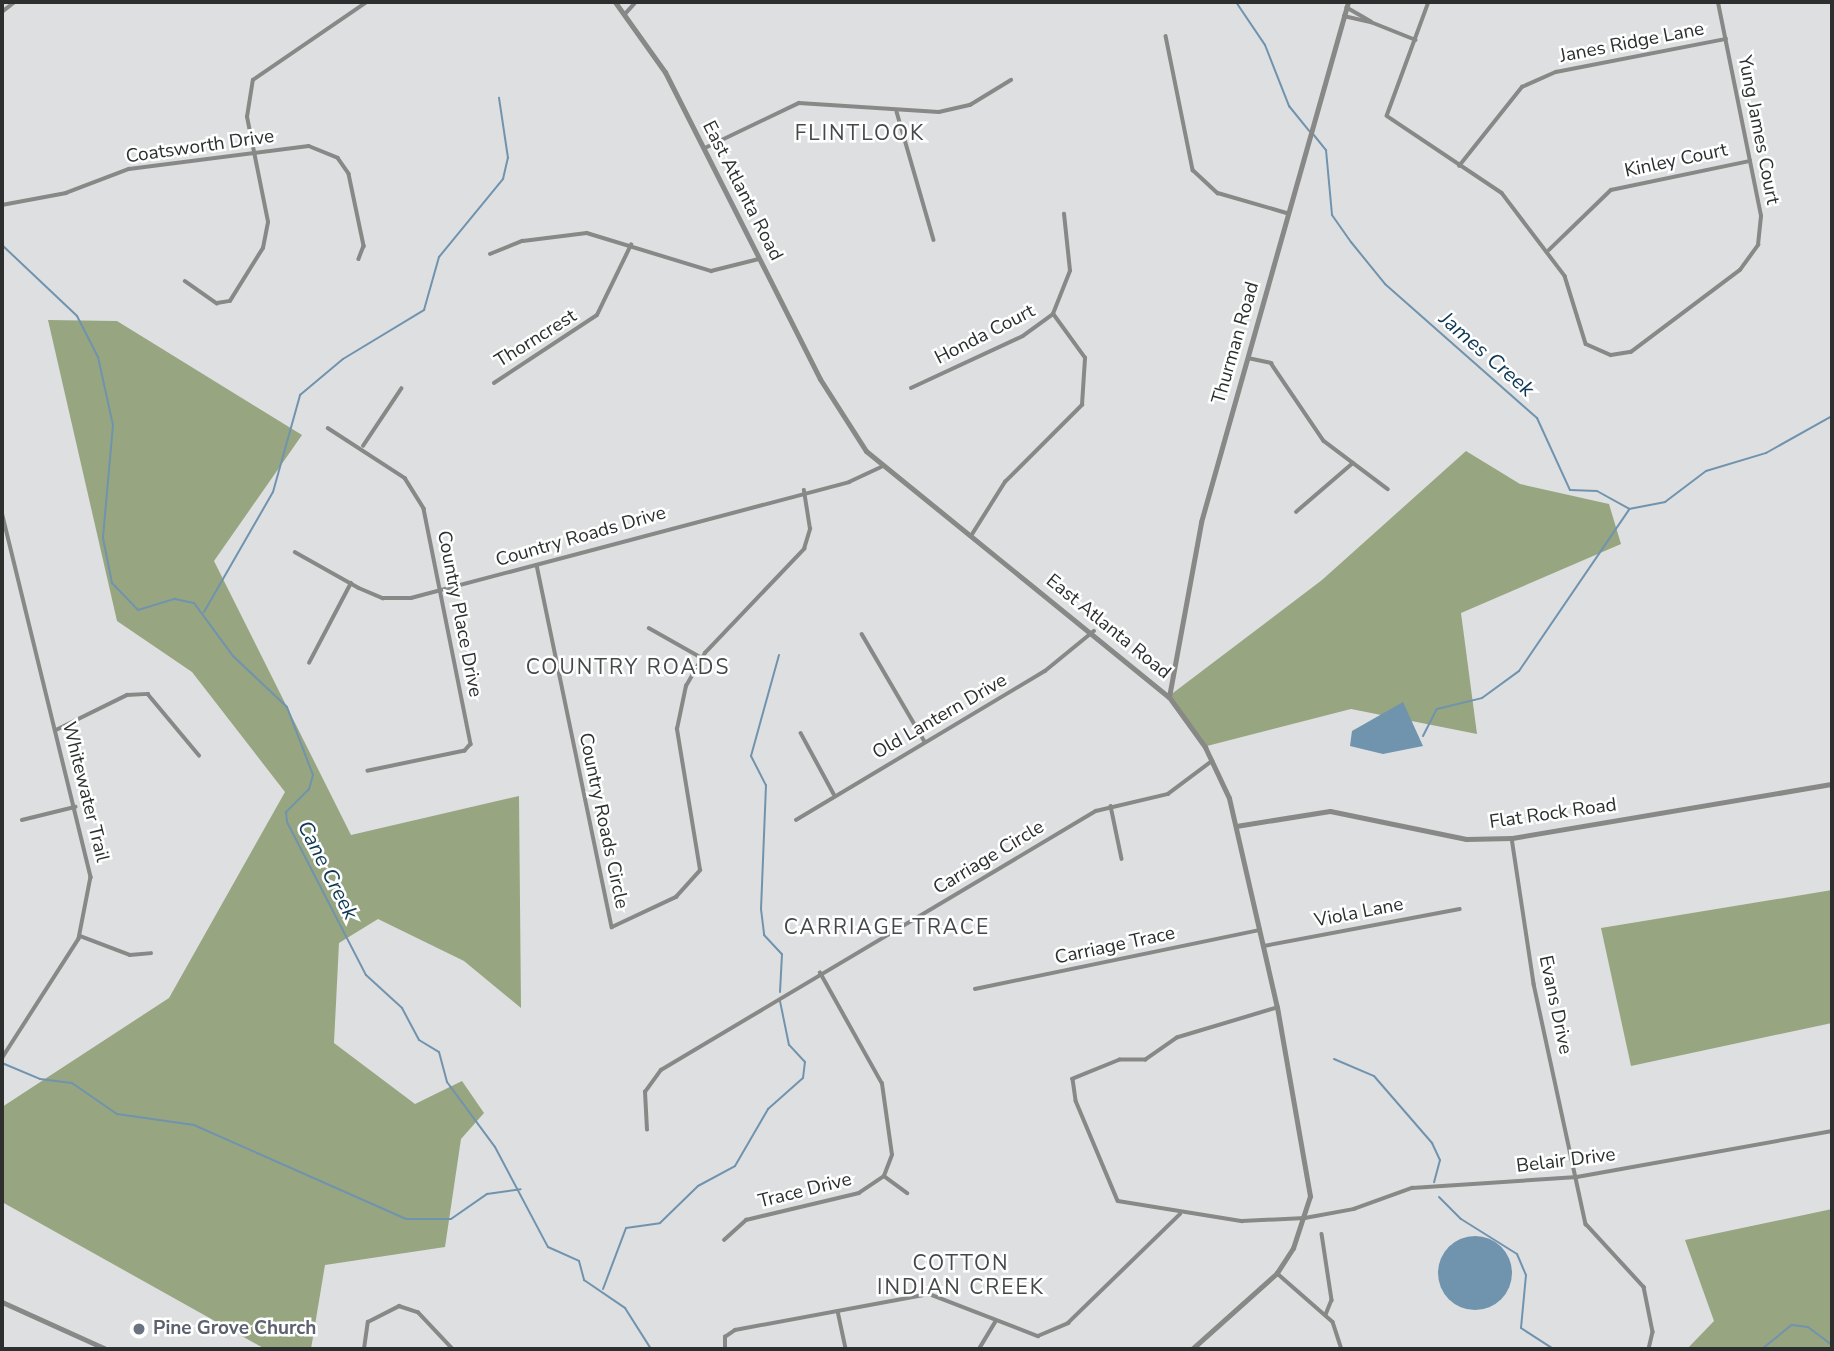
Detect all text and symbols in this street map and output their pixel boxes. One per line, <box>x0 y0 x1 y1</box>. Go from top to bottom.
street label: Janes Ridge Lane <box>1558 18 1706 68</box>
street label: Yung James Court <box>1732 54 1784 206</box>
street label: East Atlanta Road <box>697 117 787 265</box>
district label: FLINTLOOK <box>796 120 924 146</box>
street label: Coatsworth Drive <box>124 125 276 169</box>
street label: Kinley Court <box>1623 139 1729 183</box>
street label: Thurman Road <box>1208 279 1264 407</box>
street label: Honda Court <box>931 300 1039 370</box>
street label: Thorncrest <box>491 305 581 373</box>
water label: James Creek <box>1435 306 1539 402</box>
street label: Country Roads Drive <box>493 502 669 572</box>
street label: Country Place Drive <box>432 529 486 699</box>
street label: East Atlanta Road <box>1041 570 1175 684</box>
district label: COUNTRY ROADS <box>527 654 729 680</box>
street label: Old Lantern Drive <box>869 669 1011 765</box>
street label: Whitewater Trail <box>57 720 113 864</box>
street label: Country Roads Circle <box>573 731 633 911</box>
street label: Flat Rock Road <box>1488 794 1618 834</box>
water label: Cane Creek <box>292 816 364 924</box>
street label: Carriage Circle <box>930 816 1048 900</box>
street label: Viola Lane <box>1313 893 1405 933</box>
district label: CARRIAGE TRACE <box>786 914 988 940</box>
street label: Carriage Trace <box>1053 922 1177 970</box>
street label: Evans Drive <box>1533 954 1577 1056</box>
street label: Belair Drive <box>1515 1144 1617 1178</box>
street label: Trace Drive <box>756 1168 854 1214</box>
district label: COTTON INDIAN CREEK <box>879 1250 1043 1300</box>
place label: Pine Grove Church <box>153 1318 316 1340</box>
marker: Pine Grove Church <box>131 1321 147 1337</box>

